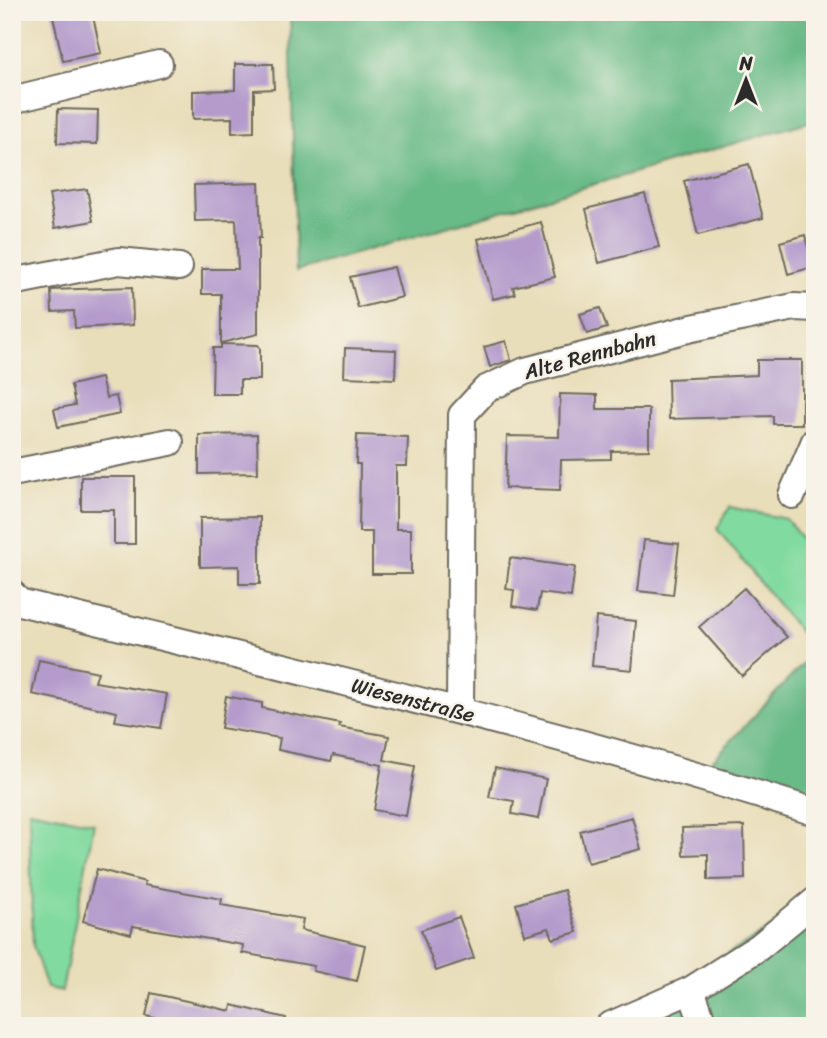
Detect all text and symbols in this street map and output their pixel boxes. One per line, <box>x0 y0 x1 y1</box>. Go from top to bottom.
north arrow <box>712 46 782 116</box>
text: N <box>738 47 753 80</box>
street label: Alte Rennbahn <box>519 319 660 391</box>
street label: Wiesenstraße <box>347 666 479 734</box>

